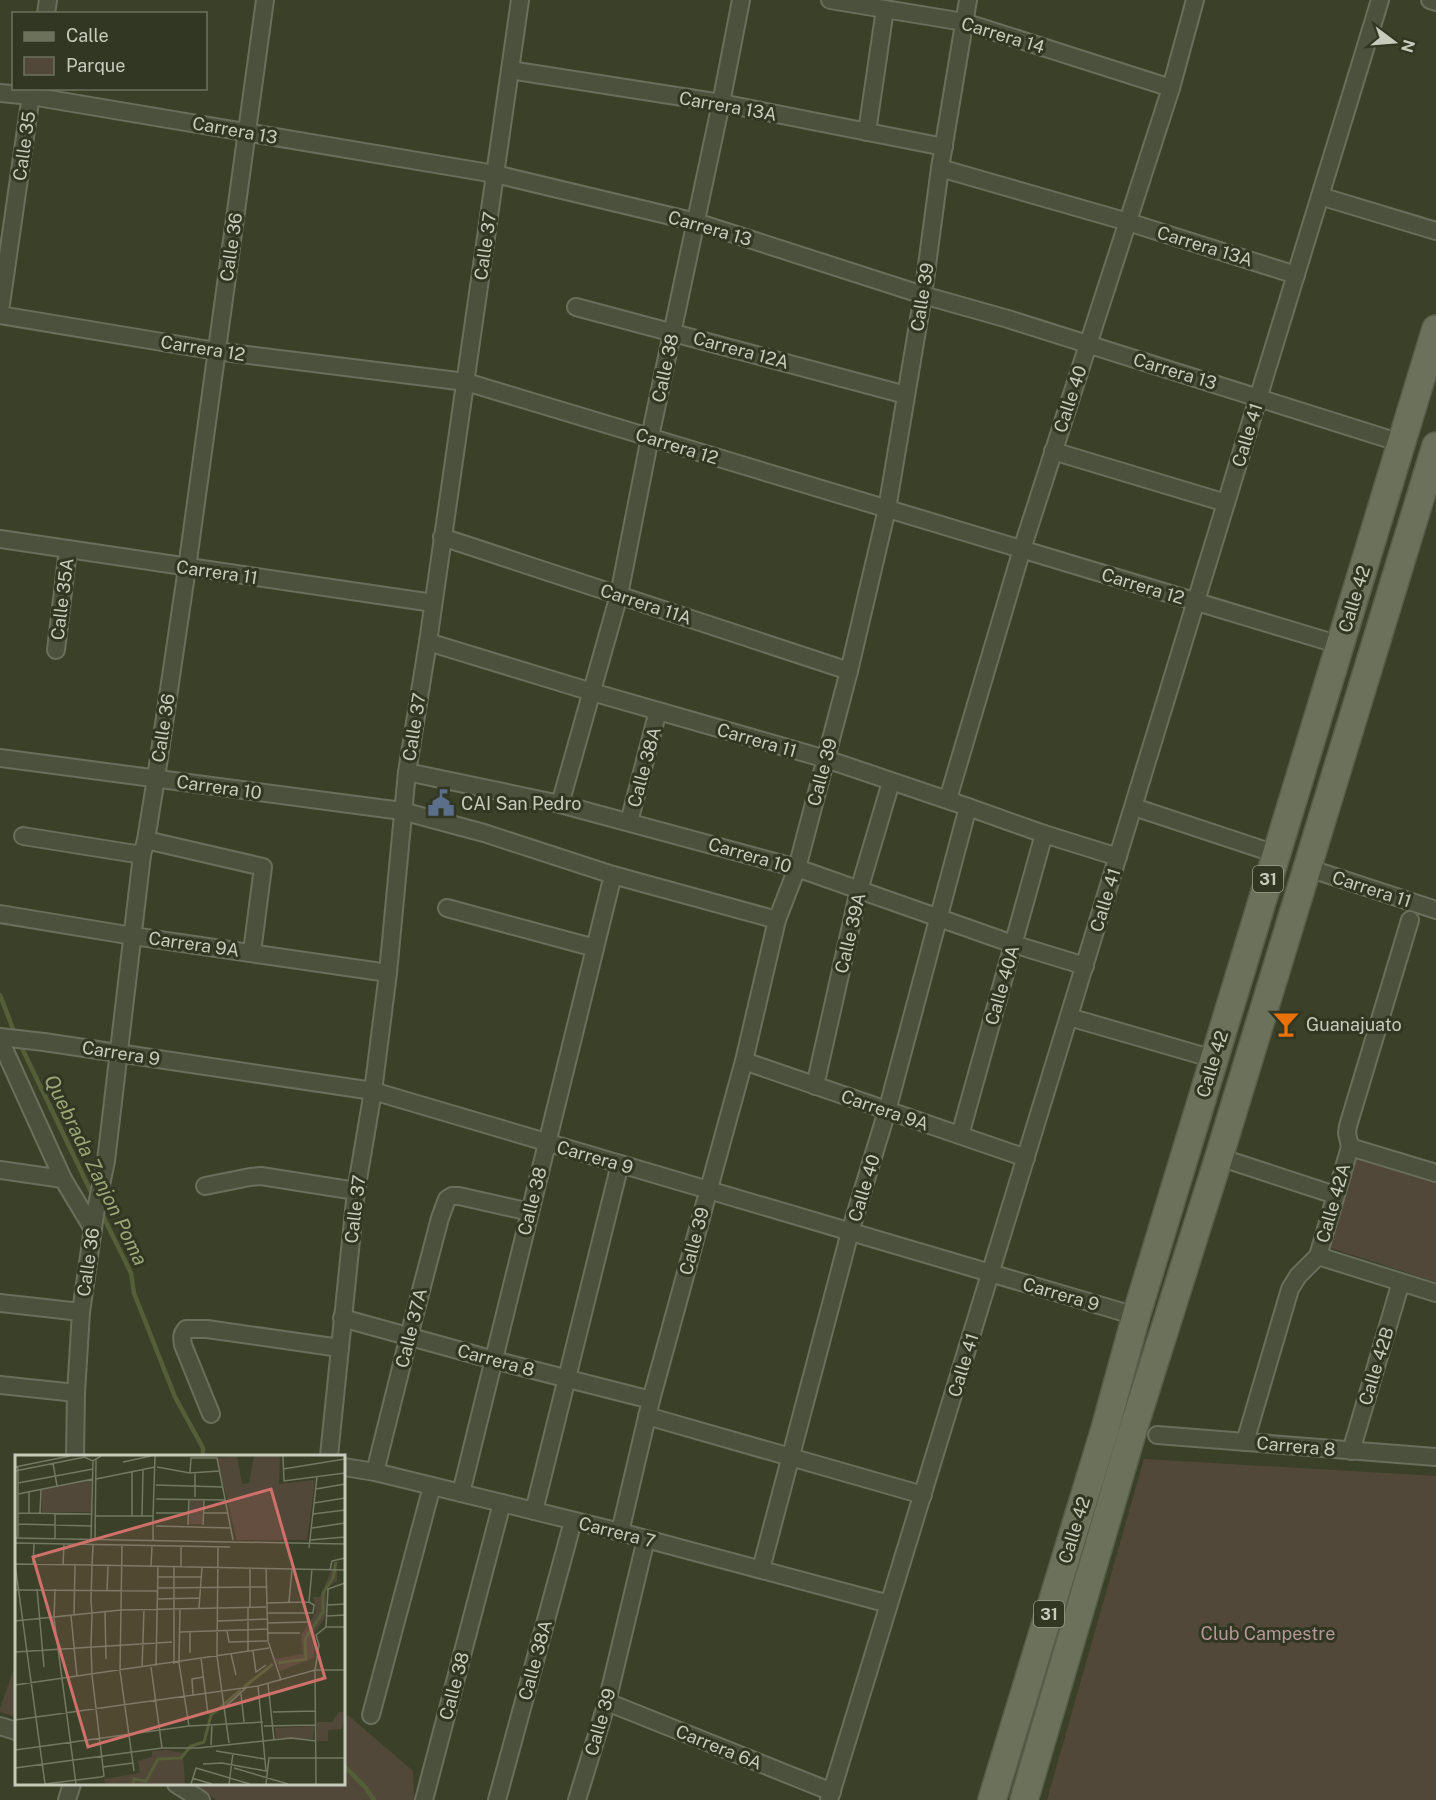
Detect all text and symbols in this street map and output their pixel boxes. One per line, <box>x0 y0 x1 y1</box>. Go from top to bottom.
legend <box>12 12 207 90</box>
street label: Carrera 14 <box>959 12 1047 58</box>
north arrow <box>1364 12 1424 72</box>
text: Calle <box>66 25 109 46</box>
text: N <box>1397 37 1419 55</box>
text: Parque <box>66 55 126 76</box>
street label: Carrera 13A <box>678 87 779 125</box>
street label: Calle 35 <box>9 110 39 182</box>
street label: Carrera 13 <box>191 112 279 148</box>
street label: Carrera 13 <box>666 206 754 250</box>
street label: Calle 36 <box>216 211 246 283</box>
street label: Calle 37 <box>470 211 500 281</box>
street label: Carrera 13A <box>1155 222 1256 271</box>
street label: Calle 39 <box>906 261 938 333</box>
street label: Carrera 12A <box>691 327 791 373</box>
street label: Carrera 12 <box>159 331 247 365</box>
street label: Calle 38 <box>647 332 683 404</box>
street label: Carrera 13 <box>1131 348 1219 394</box>
street label: Calle 40 <box>1049 363 1091 435</box>
street label: Calle 41 <box>1227 401 1267 469</box>
street label: Carrera 12 <box>633 423 721 469</box>
street label: Carrera 11 <box>175 556 259 588</box>
street label: Calle 35A <box>47 557 77 641</box>
street label: Carrera 12 <box>1099 563 1187 609</box>
street label: Calle 42 <box>1334 563 1374 635</box>
street label: Carrera 11A <box>598 579 695 629</box>
street label: Calle 37 <box>398 691 430 763</box>
street label: Calle 36 <box>147 692 179 764</box>
street label: Carrera 11 <box>715 719 799 761</box>
street label: Calle 38A <box>623 724 665 810</box>
street label: Calle 39 <box>803 736 841 808</box>
street label: Carrera 10 <box>175 771 263 803</box>
public building icon: CAI San Pedro <box>426 788 456 818</box>
place label: CAI San Pedro <box>461 793 582 814</box>
street label: Carrera 10 <box>706 833 794 877</box>
street label: Calle 41 <box>1085 866 1125 934</box>
road number: 31 <box>1253 866 1283 892</box>
street label: Carrera 11 <box>1330 866 1414 912</box>
street label: Calle 39A <box>831 890 870 975</box>
street label: Carrera 9A <box>147 927 241 961</box>
street label: Calle 40A <box>981 943 1023 1027</box>
bar icon: Guanajuato <box>1271 1009 1301 1039</box>
place label: Guanajuato <box>1306 1014 1402 1035</box>
street label: Calle 42 <box>1192 1028 1232 1100</box>
street label: Carrera 9 <box>81 1036 161 1070</box>
water label: Quebrada Zanjon Poma <box>39 1071 153 1269</box>
street label: Carrera 9A <box>838 1085 932 1135</box>
street label: Carrera 9 <box>554 1136 636 1178</box>
street label: Calle 40 <box>844 1152 884 1224</box>
street label: Calle 42A <box>1312 1161 1354 1245</box>
street label: Calle 38 <box>513 1165 551 1237</box>
street label: Calle 37 <box>340 1174 370 1244</box>
street label: Calle 39 <box>675 1205 713 1277</box>
street label: Calle 36 <box>73 1226 103 1298</box>
street label: Carrera 9 <box>1020 1273 1102 1315</box>
street label: Calle 37A <box>391 1286 431 1370</box>
street label: Calle 42B <box>1354 1324 1398 1408</box>
street label: Calle 41 <box>943 1331 983 1399</box>
street label: Carrera 8 <box>455 1340 537 1380</box>
street label: Carrera 8 <box>1256 1432 1336 1460</box>
inset map <box>15 1455 345 1785</box>
street label: Calle 42 <box>1054 1494 1094 1566</box>
street label: Carrera 7 <box>577 1512 657 1552</box>
road number: 31 <box>1034 1601 1064 1627</box>
street label: Calle 38A <box>514 1617 556 1703</box>
park label: Club Campestre <box>1201 1623 1335 1644</box>
street label: Calle 38 <box>435 1650 473 1722</box>
street label: Calle 39 <box>580 1686 620 1758</box>
street label: Carrera 6A <box>673 1720 765 1774</box>

